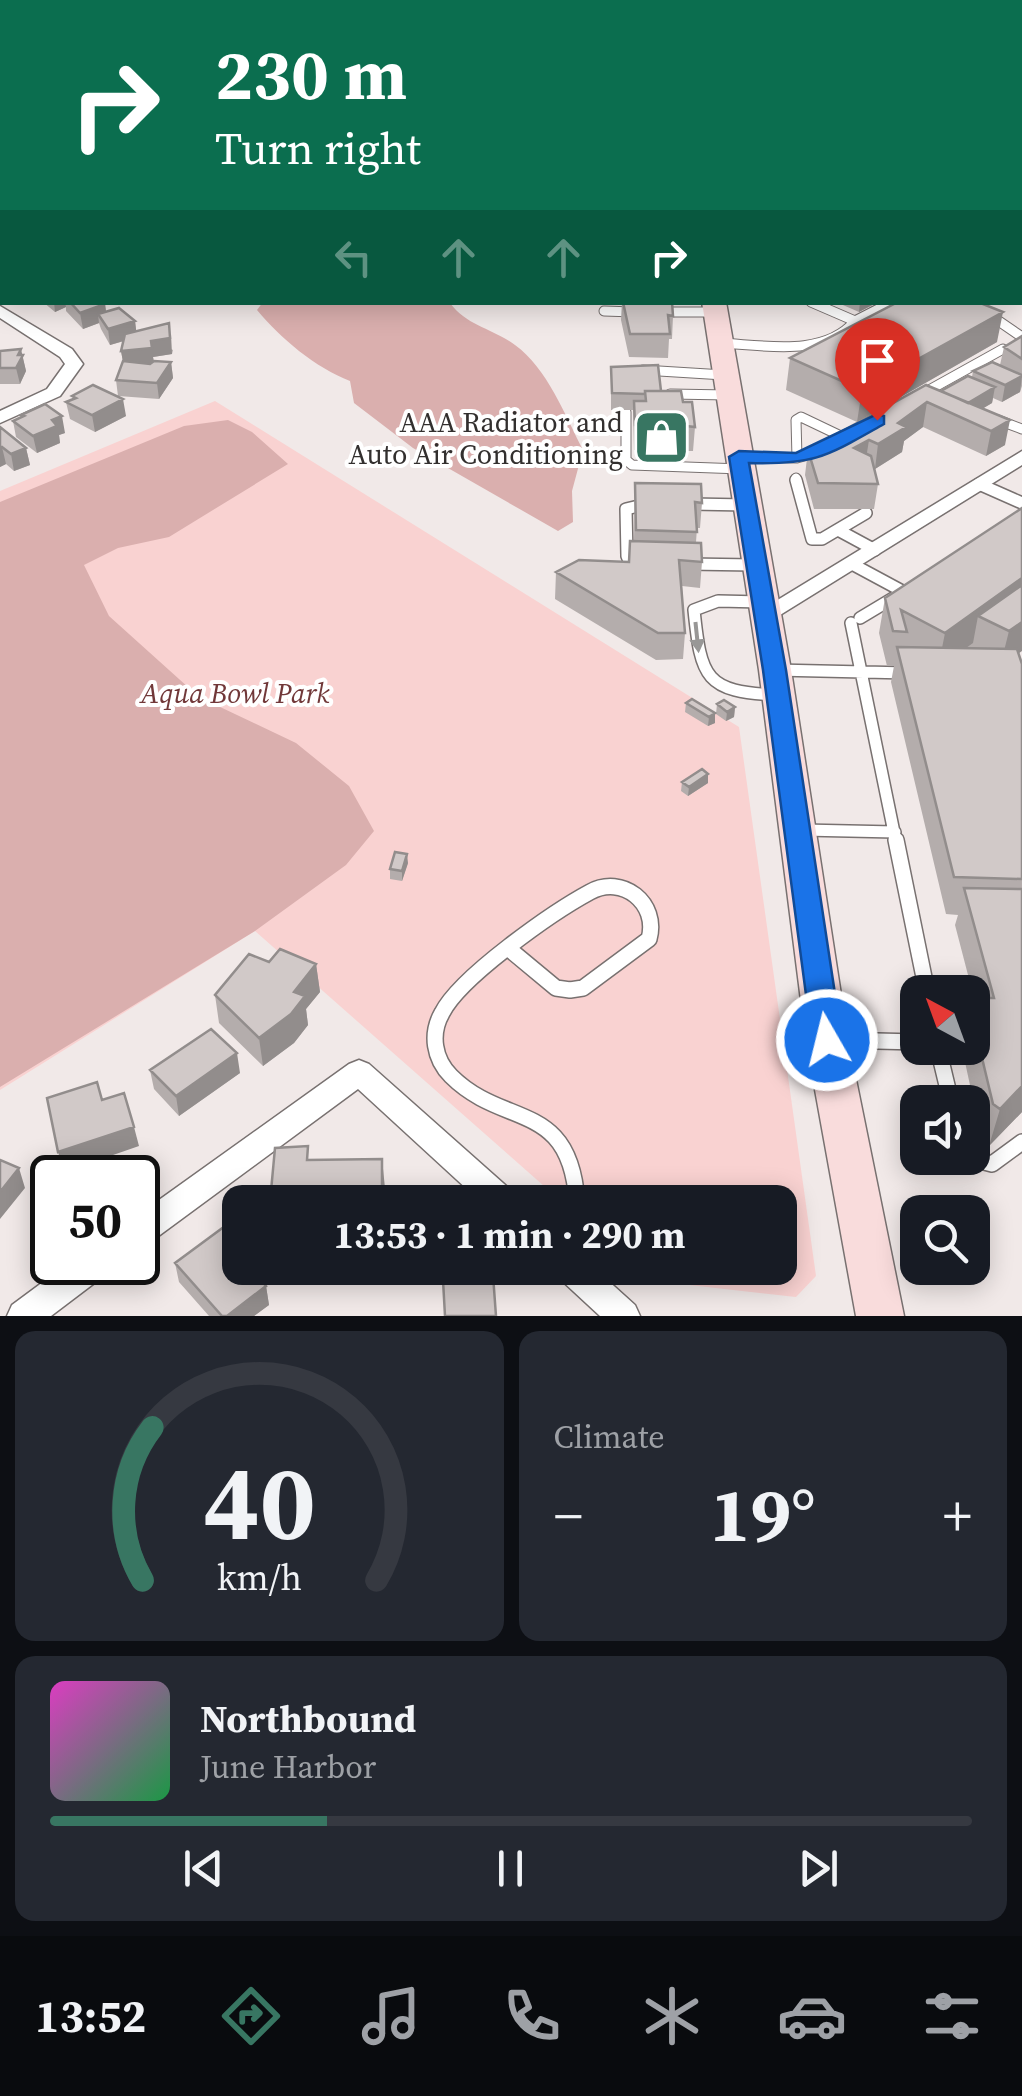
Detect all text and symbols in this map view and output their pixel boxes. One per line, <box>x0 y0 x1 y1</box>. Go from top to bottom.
text: 230 m <box>215 26 407 122</box>
icon: right <box>50 40 180 170</box>
text: Turn right <box>215 117 421 179</box>
icon: left <box>326 230 381 285</box>
icon: ahead <box>431 230 486 285</box>
icon: ahead <box>536 230 591 285</box>
icon: right <box>641 230 696 285</box>
pin <box>835 318 920 421</box>
icon: arrive <box>850 333 905 388</box>
place label: AAA Radiator and Auto Air Conditioning <box>349 403 623 473</box>
shop icon: AAA Radiator and Auto Air Conditioning <box>632 408 692 468</box>
one-way arrow <box>689 621 705 653</box>
park label: Aqua Bowl Park <box>139 674 330 712</box>
north arrow <box>900 975 990 1065</box>
map controls <box>900 975 990 1285</box>
position arrow <box>775 988 879 1092</box>
button: sound <box>900 1085 990 1175</box>
speed limit sign: 50 <box>30 1155 160 1285</box>
button: search <box>900 1195 990 1285</box>
text: 13:53 · 1 min · 290 m <box>333 1209 686 1261</box>
text: Climate <box>554 1415 665 1459</box>
text: 40 <box>203 1430 316 1573</box>
text: 19° <box>710 1463 816 1566</box>
text: − <box>554 1478 583 1553</box>
text: + <box>943 1478 972 1553</box>
text: km/h <box>217 1553 302 1602</box>
text: Northbound <box>200 1693 416 1745</box>
text: June Harbor <box>200 1745 376 1789</box>
icon: previous <box>176 1841 231 1896</box>
icon: pause <box>483 1841 538 1896</box>
icon: next <box>791 1841 846 1896</box>
icon: directions <box>216 1981 286 2051</box>
icon: music <box>356 1981 426 2051</box>
icon: phone <box>497 1981 567 2051</box>
icon: climate <box>637 1981 707 2051</box>
icon: car <box>777 1981 847 2051</box>
icon: filters <box>917 1981 987 2051</box>
text: 13:52 <box>35 1985 146 2047</box>

